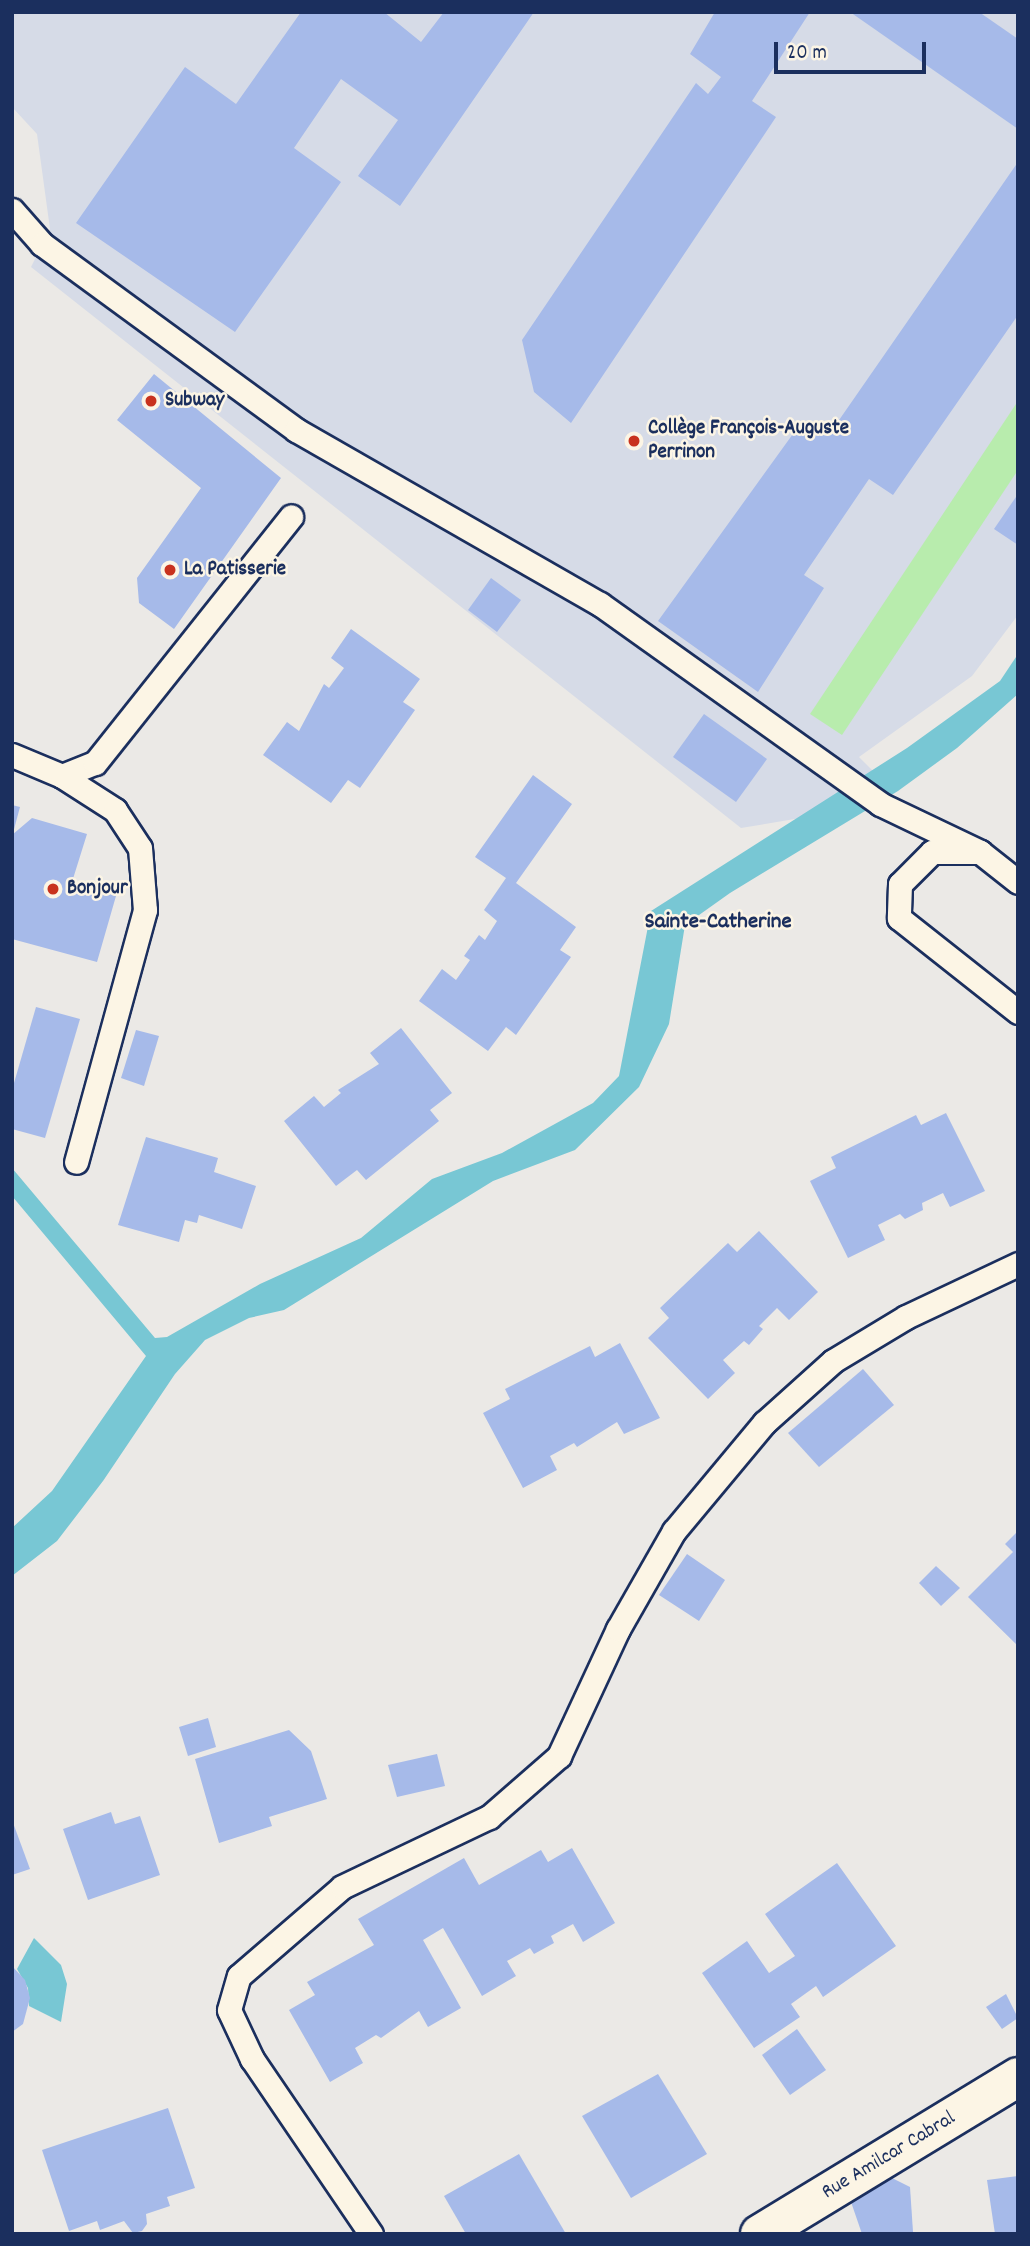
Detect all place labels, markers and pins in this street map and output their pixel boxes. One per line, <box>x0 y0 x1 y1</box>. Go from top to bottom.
place label: Subway <box>165 388 224 414</box>
marker: Subway <box>143 393 159 409</box>
place label: Collège François-Auguste Perrinon <box>648 416 849 466</box>
marker: Collège François-Auguste Perrinon <box>626 433 642 449</box>
place label: La Patisserie <box>184 557 286 583</box>
marker: La Patisserie <box>162 562 178 578</box>
place label: Bonjour <box>67 876 128 902</box>
marker: Bonjour <box>45 881 61 897</box>

